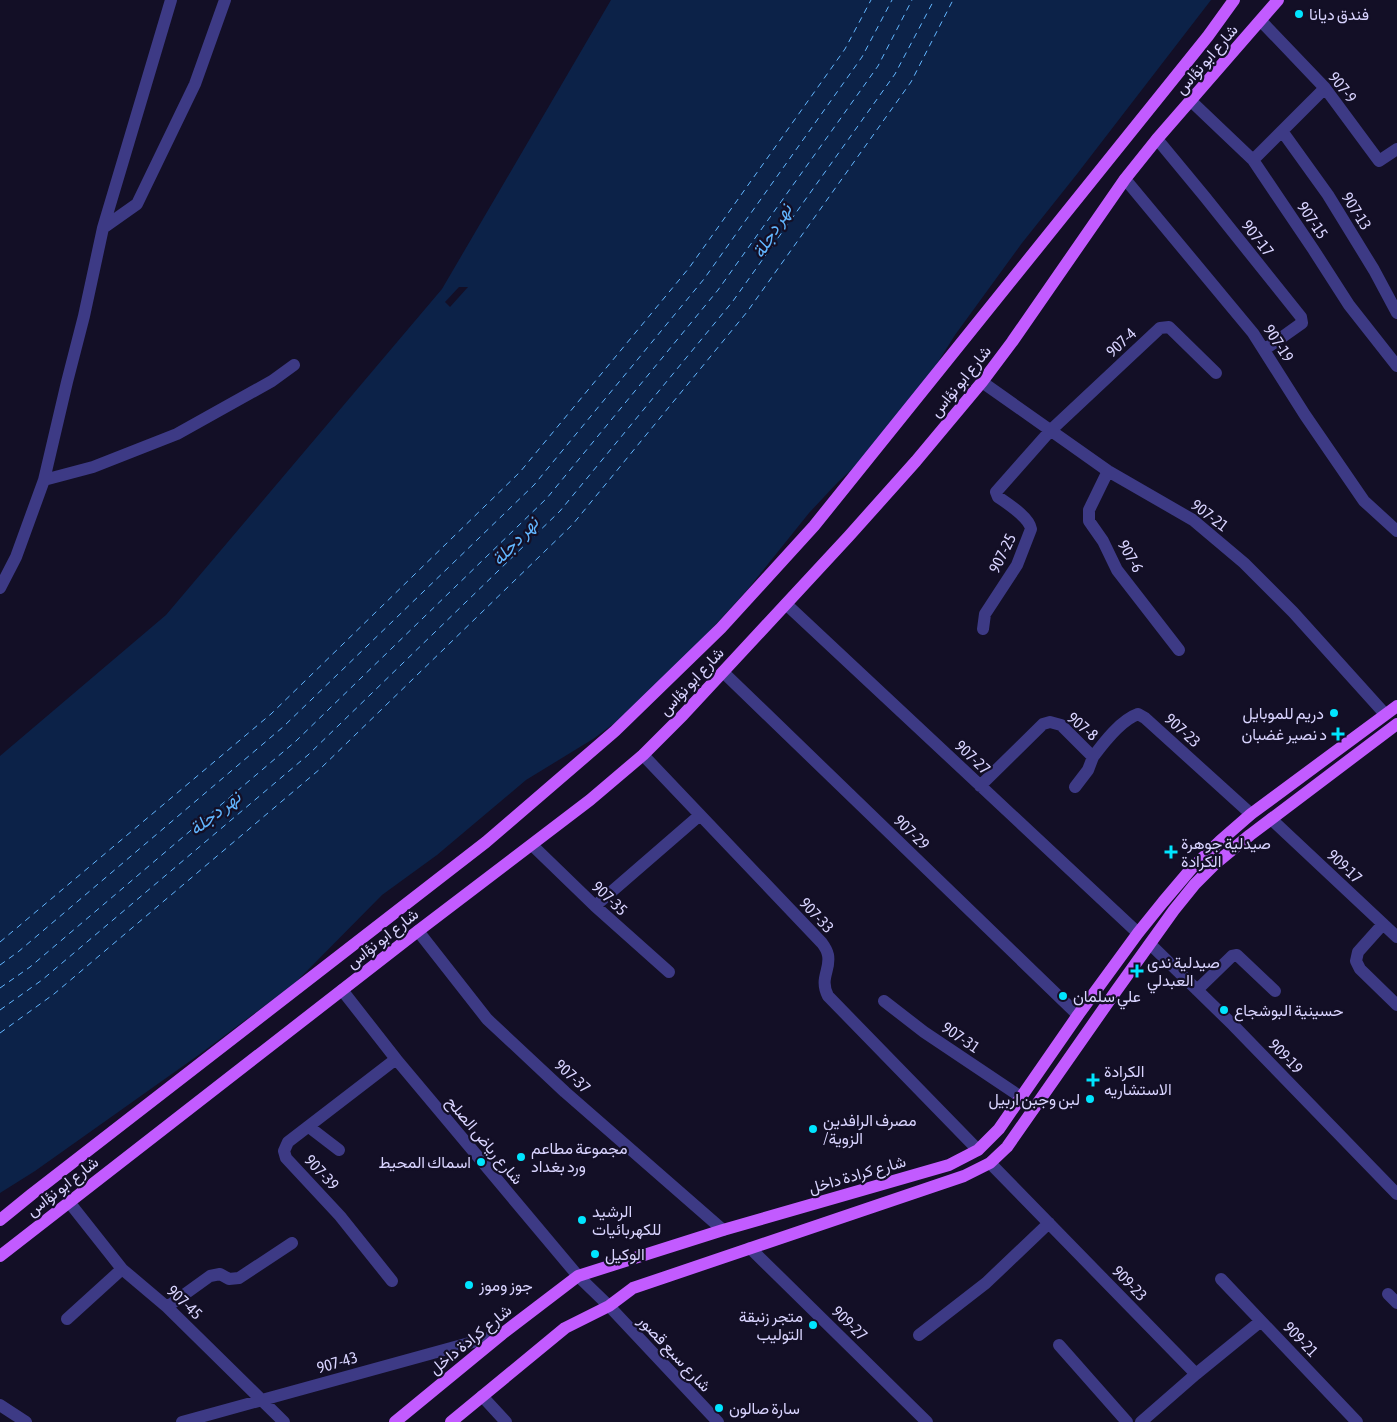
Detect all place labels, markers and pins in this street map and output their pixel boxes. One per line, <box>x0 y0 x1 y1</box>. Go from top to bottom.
place label: فندق ديانا <box>1309 5 1369 24</box>
marker: فندق ديانا <box>1293 8 1305 20</box>
place label: دريم للموبايل <box>1242 704 1324 724</box>
marker: دريم للموبايل <box>1328 707 1340 719</box>
place label: د نصير غضبان <box>1241 725 1327 745</box>
marker: د نصير غضبان <box>1331 727 1345 741</box>
place label: صيدلية جوهرة الكرادة <box>1181 834 1271 872</box>
marker: صيدلية جوهرة الكرادة <box>1165 846 1177 858</box>
place label: صيدلية ندى العبدلي <box>1147 953 1220 994</box>
marker: صيدلية ندى العبدلي <box>1131 965 1143 977</box>
place label: علي سلمان <box>1073 987 1141 1010</box>
marker: علي سلمان <box>1057 990 1069 1002</box>
place label: حسينية البوشجاع <box>1234 1001 1344 1022</box>
marker: حسينية البوشجاع <box>1218 1004 1230 1016</box>
place label: الكرادة الاستشاريه <box>1104 1062 1172 1100</box>
marker: الكرادة الاستشاريه <box>1086 1073 1100 1087</box>
place label: لبن وجبن اربيل <box>988 1090 1080 1110</box>
marker: لبن وجبن اربيل <box>1084 1093 1096 1105</box>
place label: مصرف الرافدين /الزوية <box>823 1111 916 1149</box>
marker: مصرف الرافدين /الزوية <box>807 1123 819 1135</box>
place label: مجموعة مطاعم ورد بغداد <box>531 1139 628 1177</box>
marker: مجموعة مطاعم ورد بغداد <box>515 1151 527 1163</box>
place label: اسماك المحيط <box>379 1153 471 1172</box>
marker: اسماك المحيط <box>475 1156 487 1168</box>
place label: الرشيد للكهربائيات <box>592 1202 661 1240</box>
marker: الرشيد للكهربائيات <box>576 1214 588 1226</box>
place label: الوكيل <box>605 1245 645 1265</box>
marker: الوكيل <box>589 1248 601 1260</box>
place label: جوز وموز <box>478 1276 533 1296</box>
marker: جوز وموز <box>463 1279 475 1291</box>
place label: متجر زنبقة التوليب <box>739 1307 803 1345</box>
marker: متجر زنبقة التوليب <box>807 1319 819 1331</box>
place label: سارة صالون <box>729 1399 800 1419</box>
marker: سارة صالون <box>713 1402 725 1414</box>

